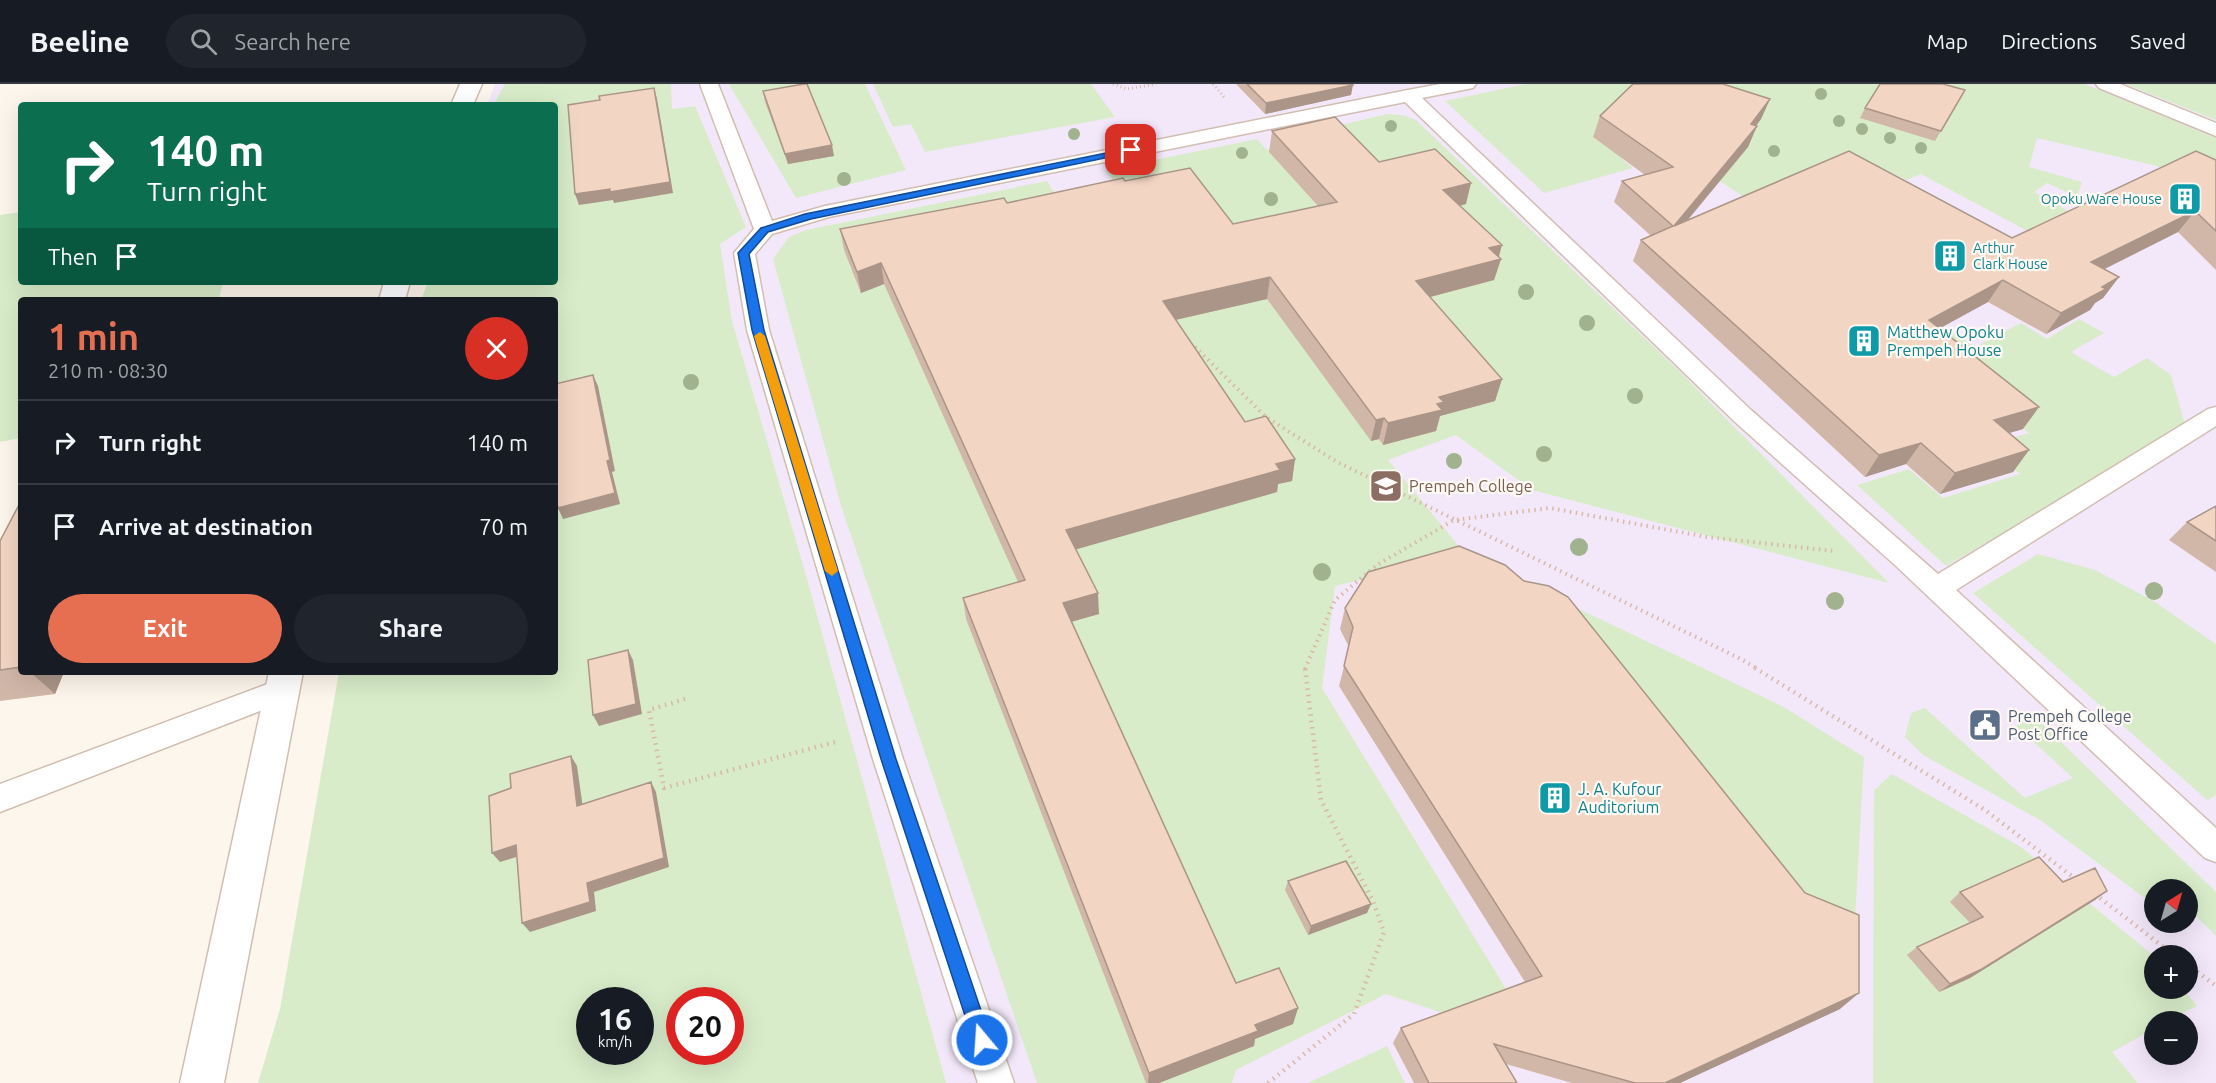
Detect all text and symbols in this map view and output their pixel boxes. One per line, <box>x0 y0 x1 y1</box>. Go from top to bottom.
search box <box>166 14 586 68</box>
icon: search <box>187 25 220 58</box>
text: Beeline <box>30 26 130 57</box>
text: Search here <box>235 29 351 54</box>
text: Map <box>1927 29 1968 53</box>
text: Directions <box>2001 29 2097 53</box>
text: Saved <box>2130 29 2186 53</box>
pin <box>1105 124 1156 175</box>
icon: right <box>48 126 126 204</box>
text: 140 m <box>147 127 264 174</box>
icon: arrive <box>1114 133 1147 166</box>
text: Turn right <box>147 176 267 206</box>
building icon: Opoku Ware House <box>2167 181 2203 217</box>
place label: Opoku Ware House <box>2041 191 2162 207</box>
building icon: Arthur Clark House <box>1932 238 1968 274</box>
icon: arrive <box>110 240 143 273</box>
place label: Arthur Clark House <box>1973 240 2048 272</box>
text: Then <box>48 244 98 269</box>
text: 1 min <box>48 316 139 357</box>
button: close <box>465 317 528 380</box>
building icon: Matthew Opoku Prempeh House <box>1846 323 1882 359</box>
place label: Matthew Opoku Prempeh House <box>1887 323 2004 359</box>
text: 210 m · 08:30 <box>48 359 168 382</box>
icon: right <box>48 426 81 459</box>
text: Turn right <box>99 430 201 455</box>
text: 140 m <box>467 430 528 455</box>
school or university icon: Prempeh College <box>1368 468 1404 504</box>
place label: Prempeh College <box>1409 477 1533 495</box>
icon: arrive <box>48 510 81 543</box>
text: Arrive at destination <box>99 514 313 539</box>
text: 70 m <box>479 514 528 539</box>
button: Exit <box>48 594 282 663</box>
button: Share <box>294 594 528 663</box>
public building icon: Prempeh College Post Office <box>1967 707 2003 743</box>
place label: Prempeh College Post Office <box>2008 707 2132 743</box>
building icon: J. A. Kufour Auditorium <box>1537 780 1573 816</box>
place label: J. A. Kufour Auditorium <box>1578 780 1661 816</box>
north arrow <box>2144 879 2198 933</box>
map controls <box>2144 879 2198 1065</box>
button: + <box>2144 945 2198 999</box>
speed limit sign: 20 <box>666 987 744 1065</box>
text: 16 <box>598 1002 632 1036</box>
position arrow <box>950 1008 1014 1072</box>
button: − <box>2144 1011 2198 1065</box>
text: km/h <box>598 1033 632 1050</box>

